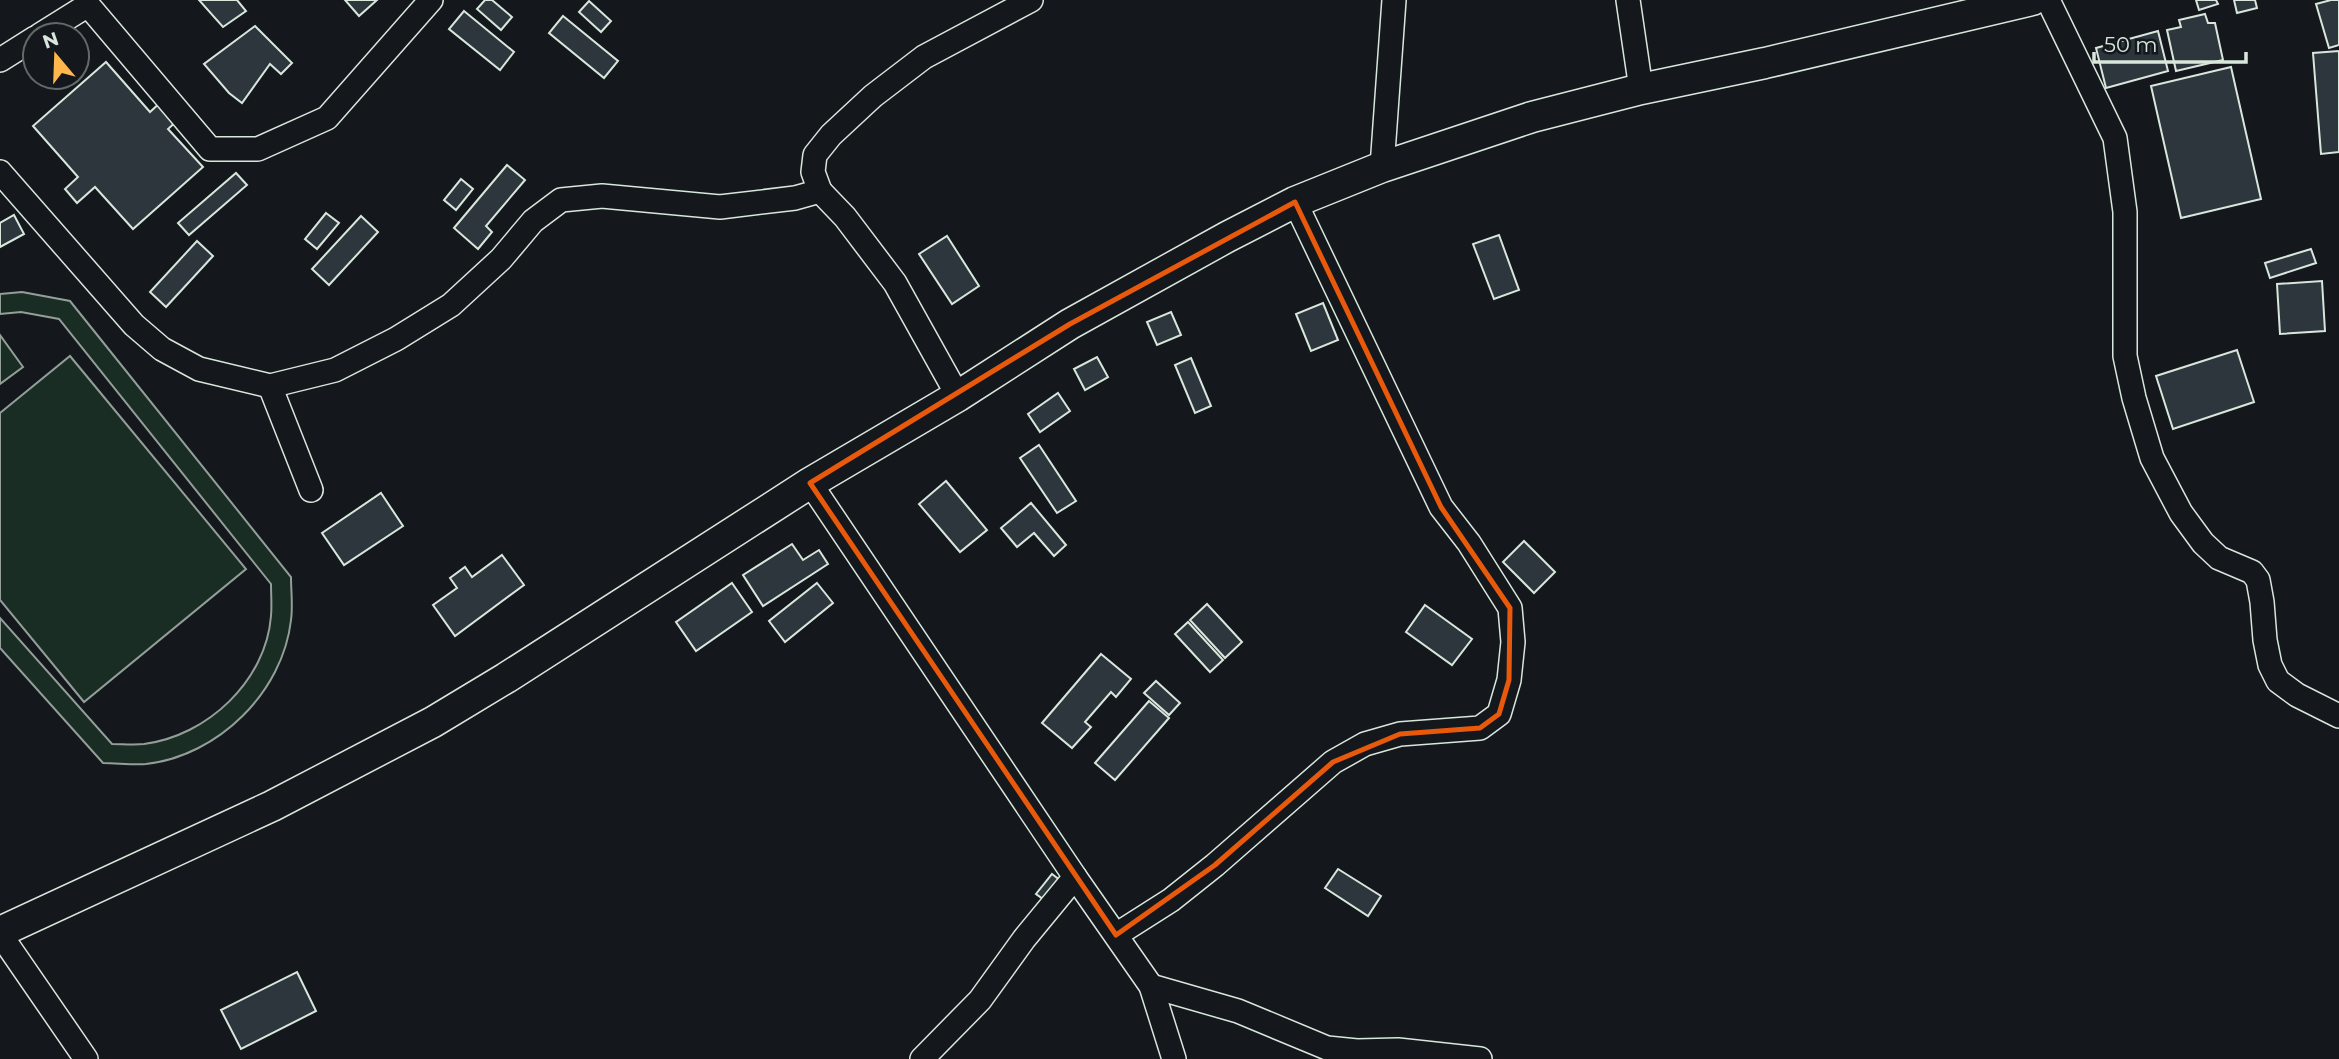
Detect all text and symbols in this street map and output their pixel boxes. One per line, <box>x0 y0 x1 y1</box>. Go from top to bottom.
north arrow <box>21 21 91 91</box>
scale bar <box>2094 21 2246 65</box>
text: N <box>40 27 62 54</box>
text: 50 m <box>2104 32 2158 57</box>

